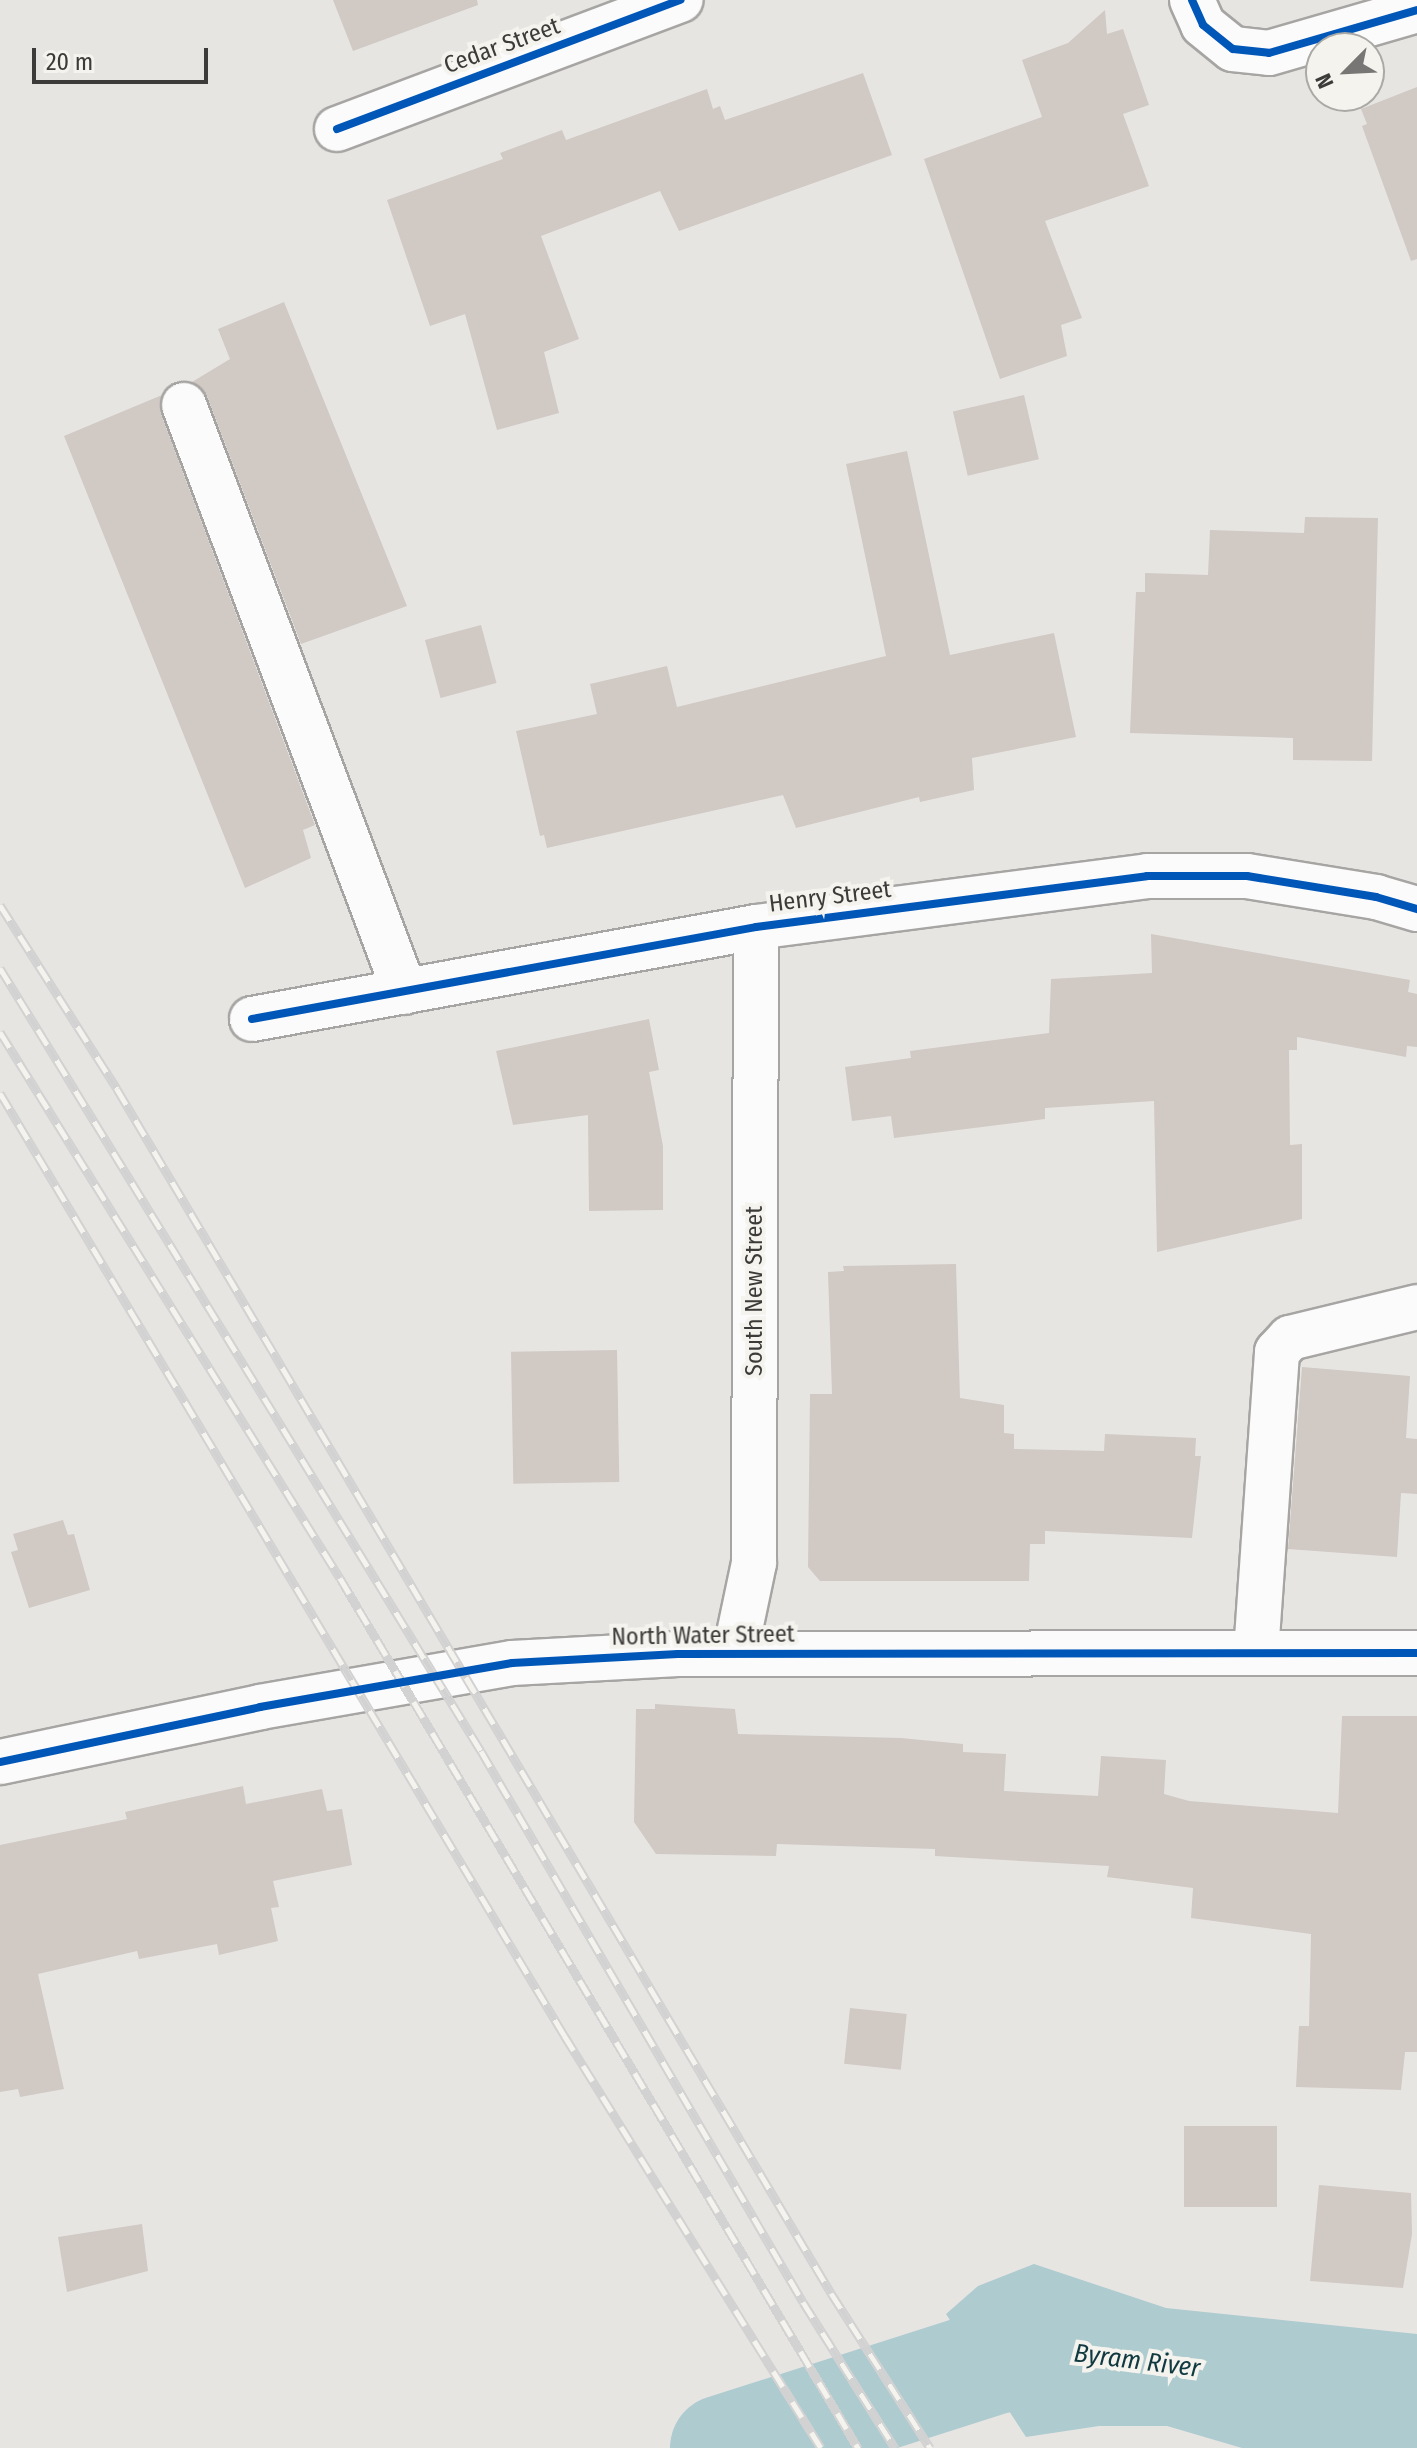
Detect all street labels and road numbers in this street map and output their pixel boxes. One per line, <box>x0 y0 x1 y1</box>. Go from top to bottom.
street label: Cedar Street <box>440 12 564 80</box>
street label: Henry Street <box>767 875 893 919</box>
street label: South New Street <box>741 1206 769 1376</box>
street label: North Water Street <box>611 1620 795 1652</box>

